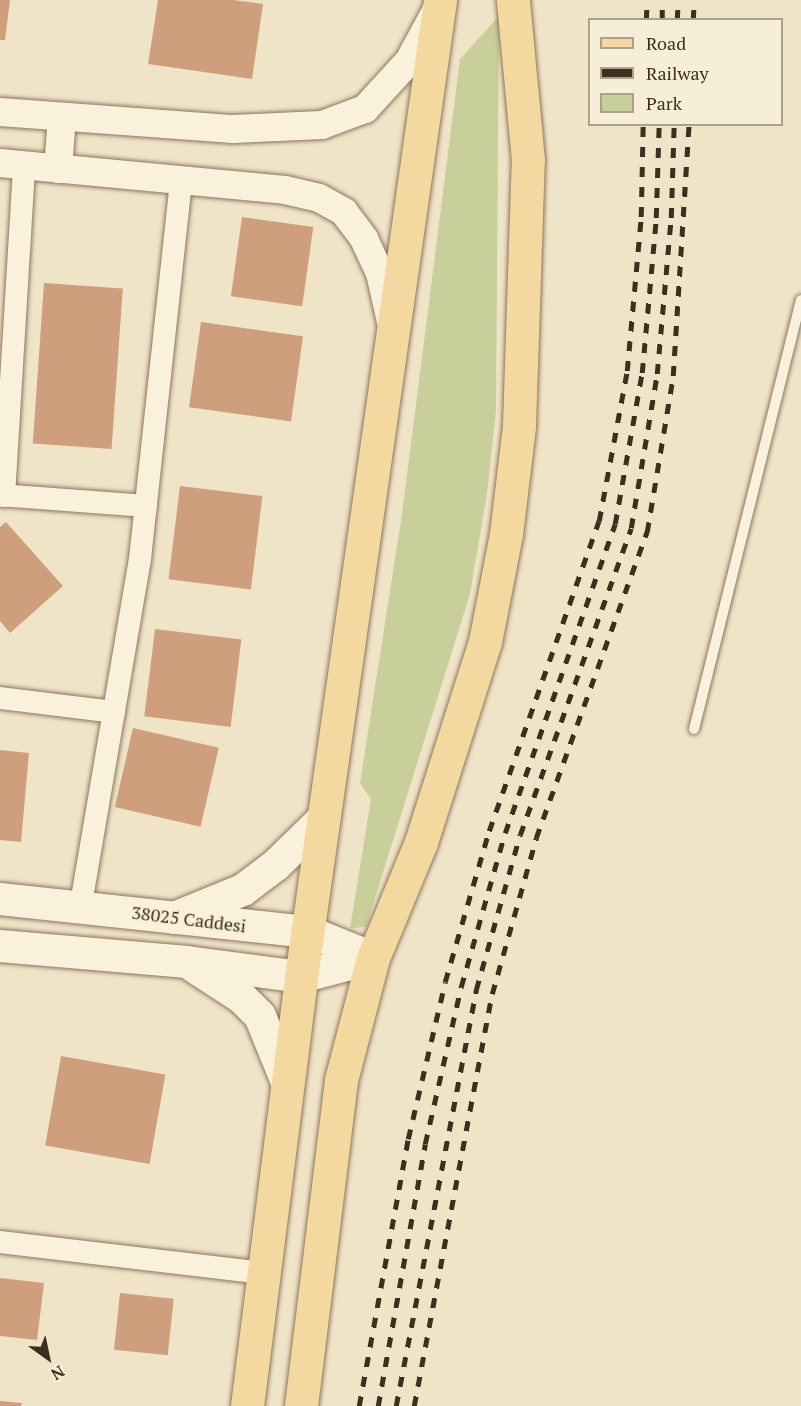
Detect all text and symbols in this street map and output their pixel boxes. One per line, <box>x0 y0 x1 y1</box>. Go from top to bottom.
legend <box>588 18 783 126</box>
text: Road <box>646 31 686 55</box>
text: Railway <box>646 61 709 85</box>
text: Park <box>646 91 682 115</box>
street label: 38025 Caddesi <box>130 901 248 937</box>
north arrow <box>18 1328 78 1388</box>
text: N <box>47 1361 69 1386</box>

